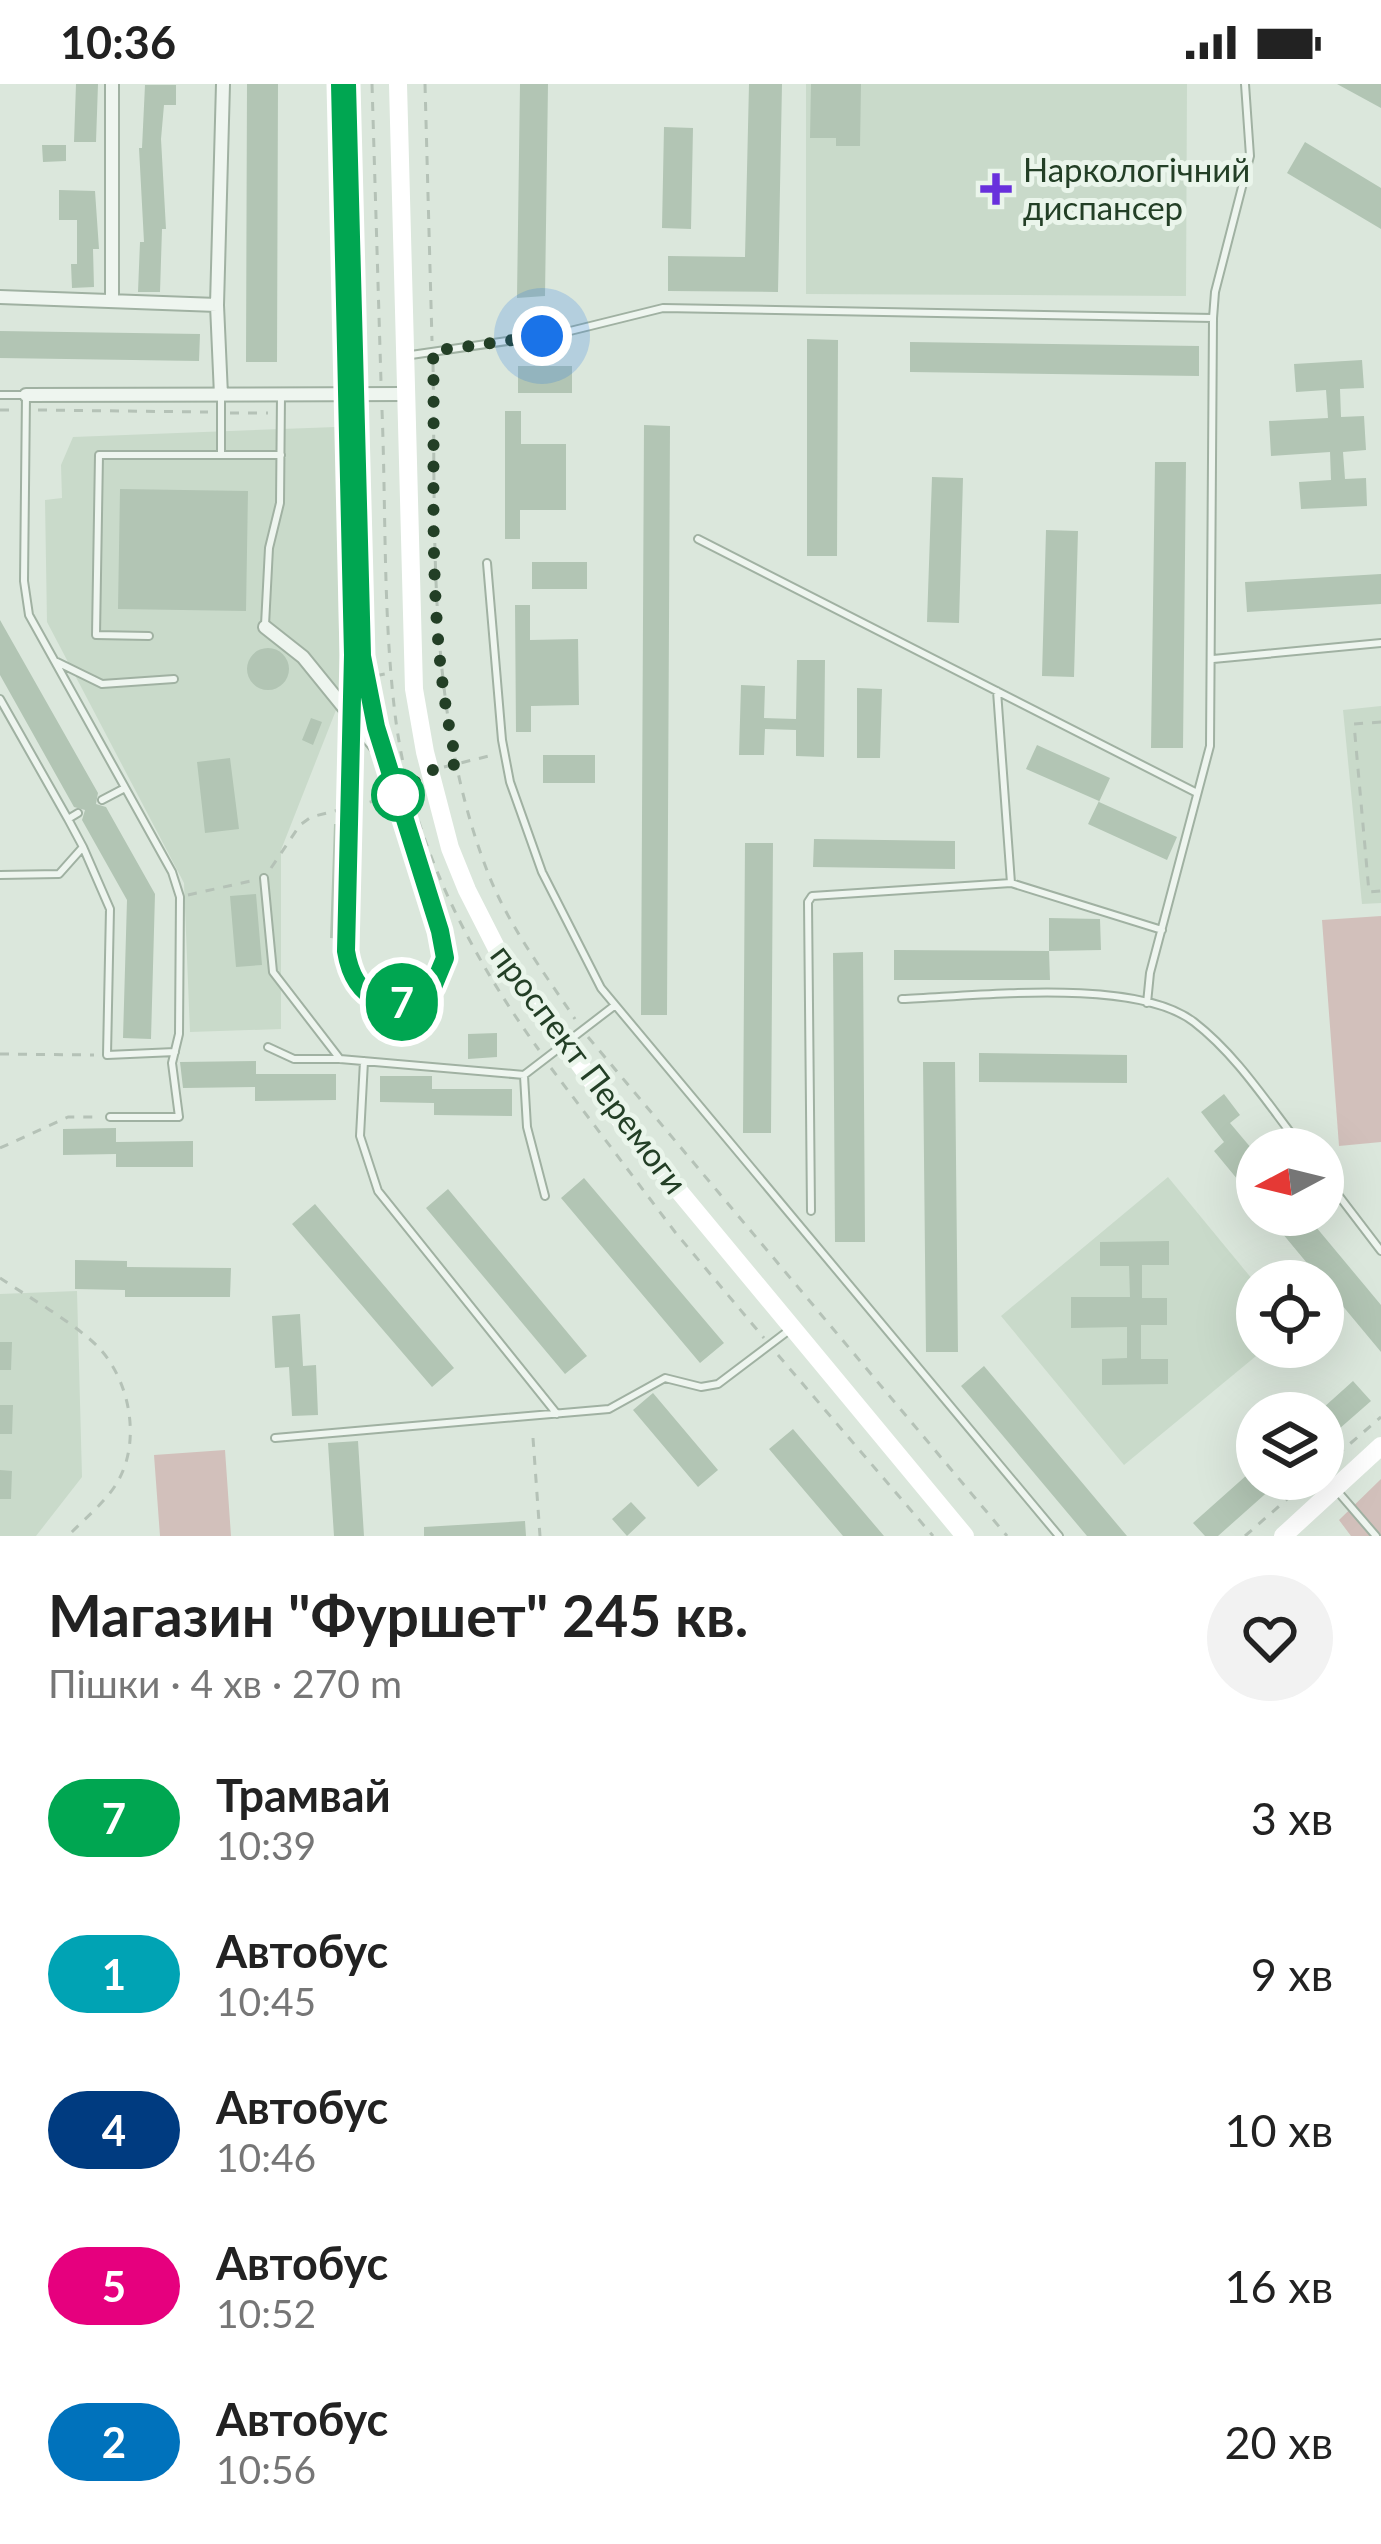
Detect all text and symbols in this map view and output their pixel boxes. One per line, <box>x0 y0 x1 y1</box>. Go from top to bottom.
text: 10:36 <box>60 15 176 69</box>
place label: Наркологічний диспансер <box>1023 149 1250 227</box>
marker: Наркологічний диспансер <box>980 173 1012 205</box>
your location <box>512 306 572 366</box>
unlabelled marker <box>373 770 423 820</box>
street label: проспект Перемоги <box>483 936 696 1201</box>
line badge: 7 <box>363 963 441 1041</box>
text: 7 <box>390 977 414 1027</box>
north arrow <box>1236 1128 1344 1236</box>
map controls <box>1236 1128 1344 1500</box>
button: locate <box>1236 1260 1344 1368</box>
button: layers <box>1236 1392 1344 1500</box>
button: heart <box>1207 1575 1333 1701</box>
text: Магазин "Фуршет" 245 кв. <box>48 1581 748 1649</box>
text: Пішки · 4 хв · 270 m <box>48 1660 402 1706</box>
text: Трамвай <box>216 1768 391 1822</box>
text: 3 хв <box>1251 1791 1333 1845</box>
text: 7 <box>102 1793 126 1843</box>
text: 10:39 <box>216 1822 316 1868</box>
text: Автобус <box>216 1924 388 1978</box>
text: 9 хв <box>1251 1947 1333 2001</box>
text: 1 <box>102 1949 126 1999</box>
text: 10:45 <box>216 1978 316 2024</box>
text: Автобус <box>216 2080 388 2134</box>
text: 10 хв <box>1225 2103 1333 2157</box>
text: 4 <box>102 2105 126 2155</box>
text: 10:46 <box>216 2134 316 2180</box>
text: Автобус <box>216 2236 388 2290</box>
text: 16 хв <box>1225 2259 1333 2313</box>
text: 5 <box>102 2261 126 2311</box>
text: 10:52 <box>216 2290 316 2336</box>
text: Автобус <box>216 2392 388 2446</box>
text: 20 хв <box>1225 2415 1333 2469</box>
text: 2 <box>102 2417 126 2467</box>
text: 10:56 <box>216 2446 316 2492</box>

